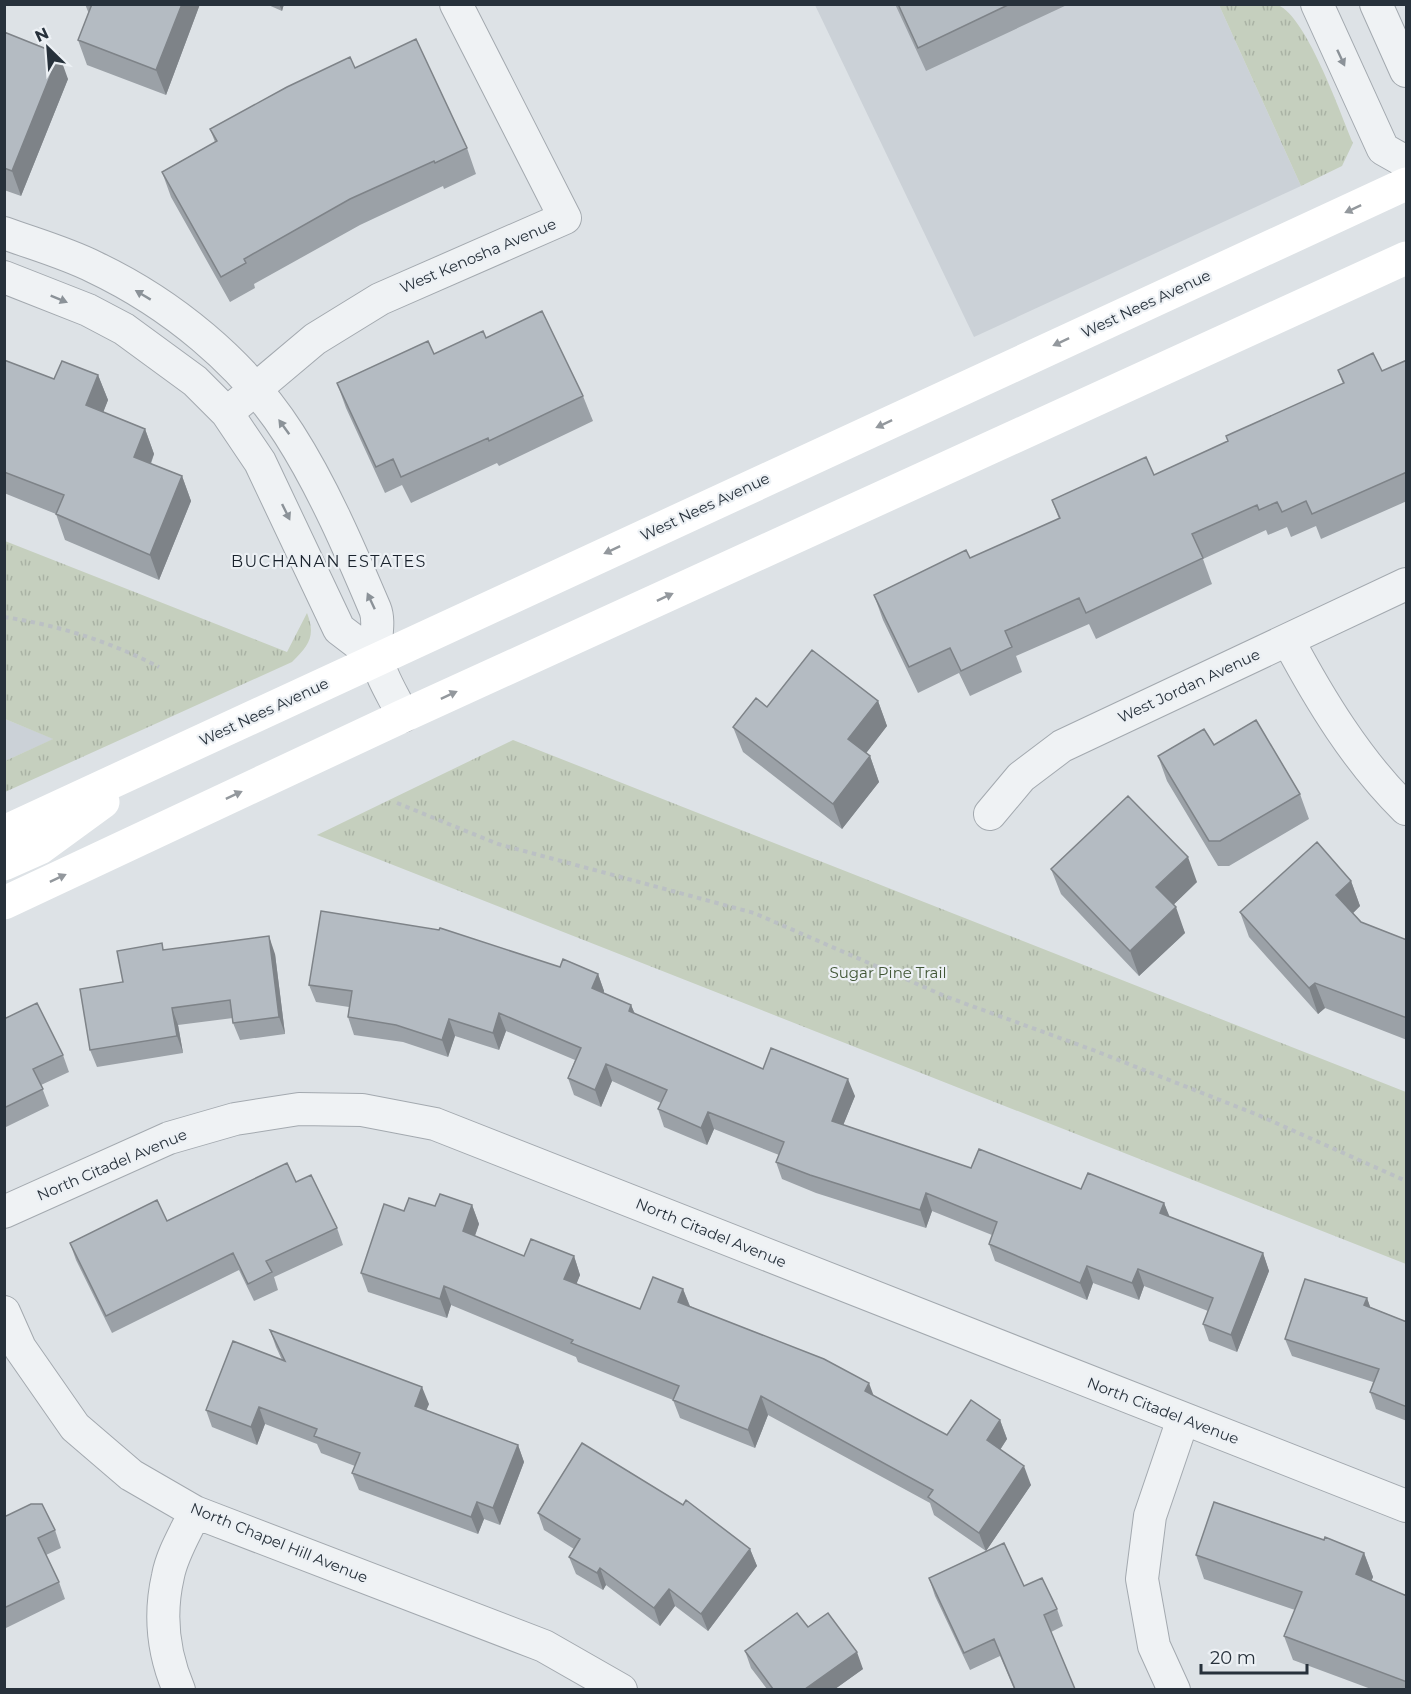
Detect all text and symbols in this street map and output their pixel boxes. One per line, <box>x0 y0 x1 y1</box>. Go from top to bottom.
north arrow <box>18 18 78 78</box>
text: N <box>32 24 52 46</box>
one-way arrow <box>1337 49 1346 66</box>
one-way arrow <box>1345 204 1362 213</box>
street label: West Kenosha Avenue <box>397 214 559 297</box>
street label: West Nees Avenue <box>1078 265 1213 342</box>
one-way arrow <box>134 290 151 301</box>
one-way arrow <box>50 295 68 304</box>
one-way arrow <box>1053 338 1070 347</box>
one-way arrow <box>875 419 893 429</box>
one-way arrow <box>278 420 290 436</box>
street label: West Nees Avenue <box>637 468 772 545</box>
one-way arrow <box>282 504 291 521</box>
one-way arrow <box>603 545 620 554</box>
district label: BUCHANAN ESTATES <box>231 552 427 571</box>
one-way arrow <box>656 592 673 601</box>
one-way arrow <box>367 593 376 610</box>
street label: West Jordan Avenue <box>1115 644 1263 727</box>
street label: West Nees Avenue <box>196 673 331 750</box>
one-way arrow <box>440 690 458 700</box>
one-way arrow <box>226 791 243 800</box>
one-way arrow <box>49 874 66 883</box>
park label: Sugar Pine Trail <box>829 963 947 982</box>
street label: North Citadel Avenue <box>34 1124 190 1205</box>
street label: North Citadel Avenue <box>633 1194 789 1271</box>
street label: North Citadel Avenue <box>1085 1373 1242 1448</box>
street label: North Chapel Hill Avenue <box>188 1498 371 1587</box>
scale bar <box>1201 1637 1308 1675</box>
text: 20 m <box>1210 1647 1256 1669</box>

